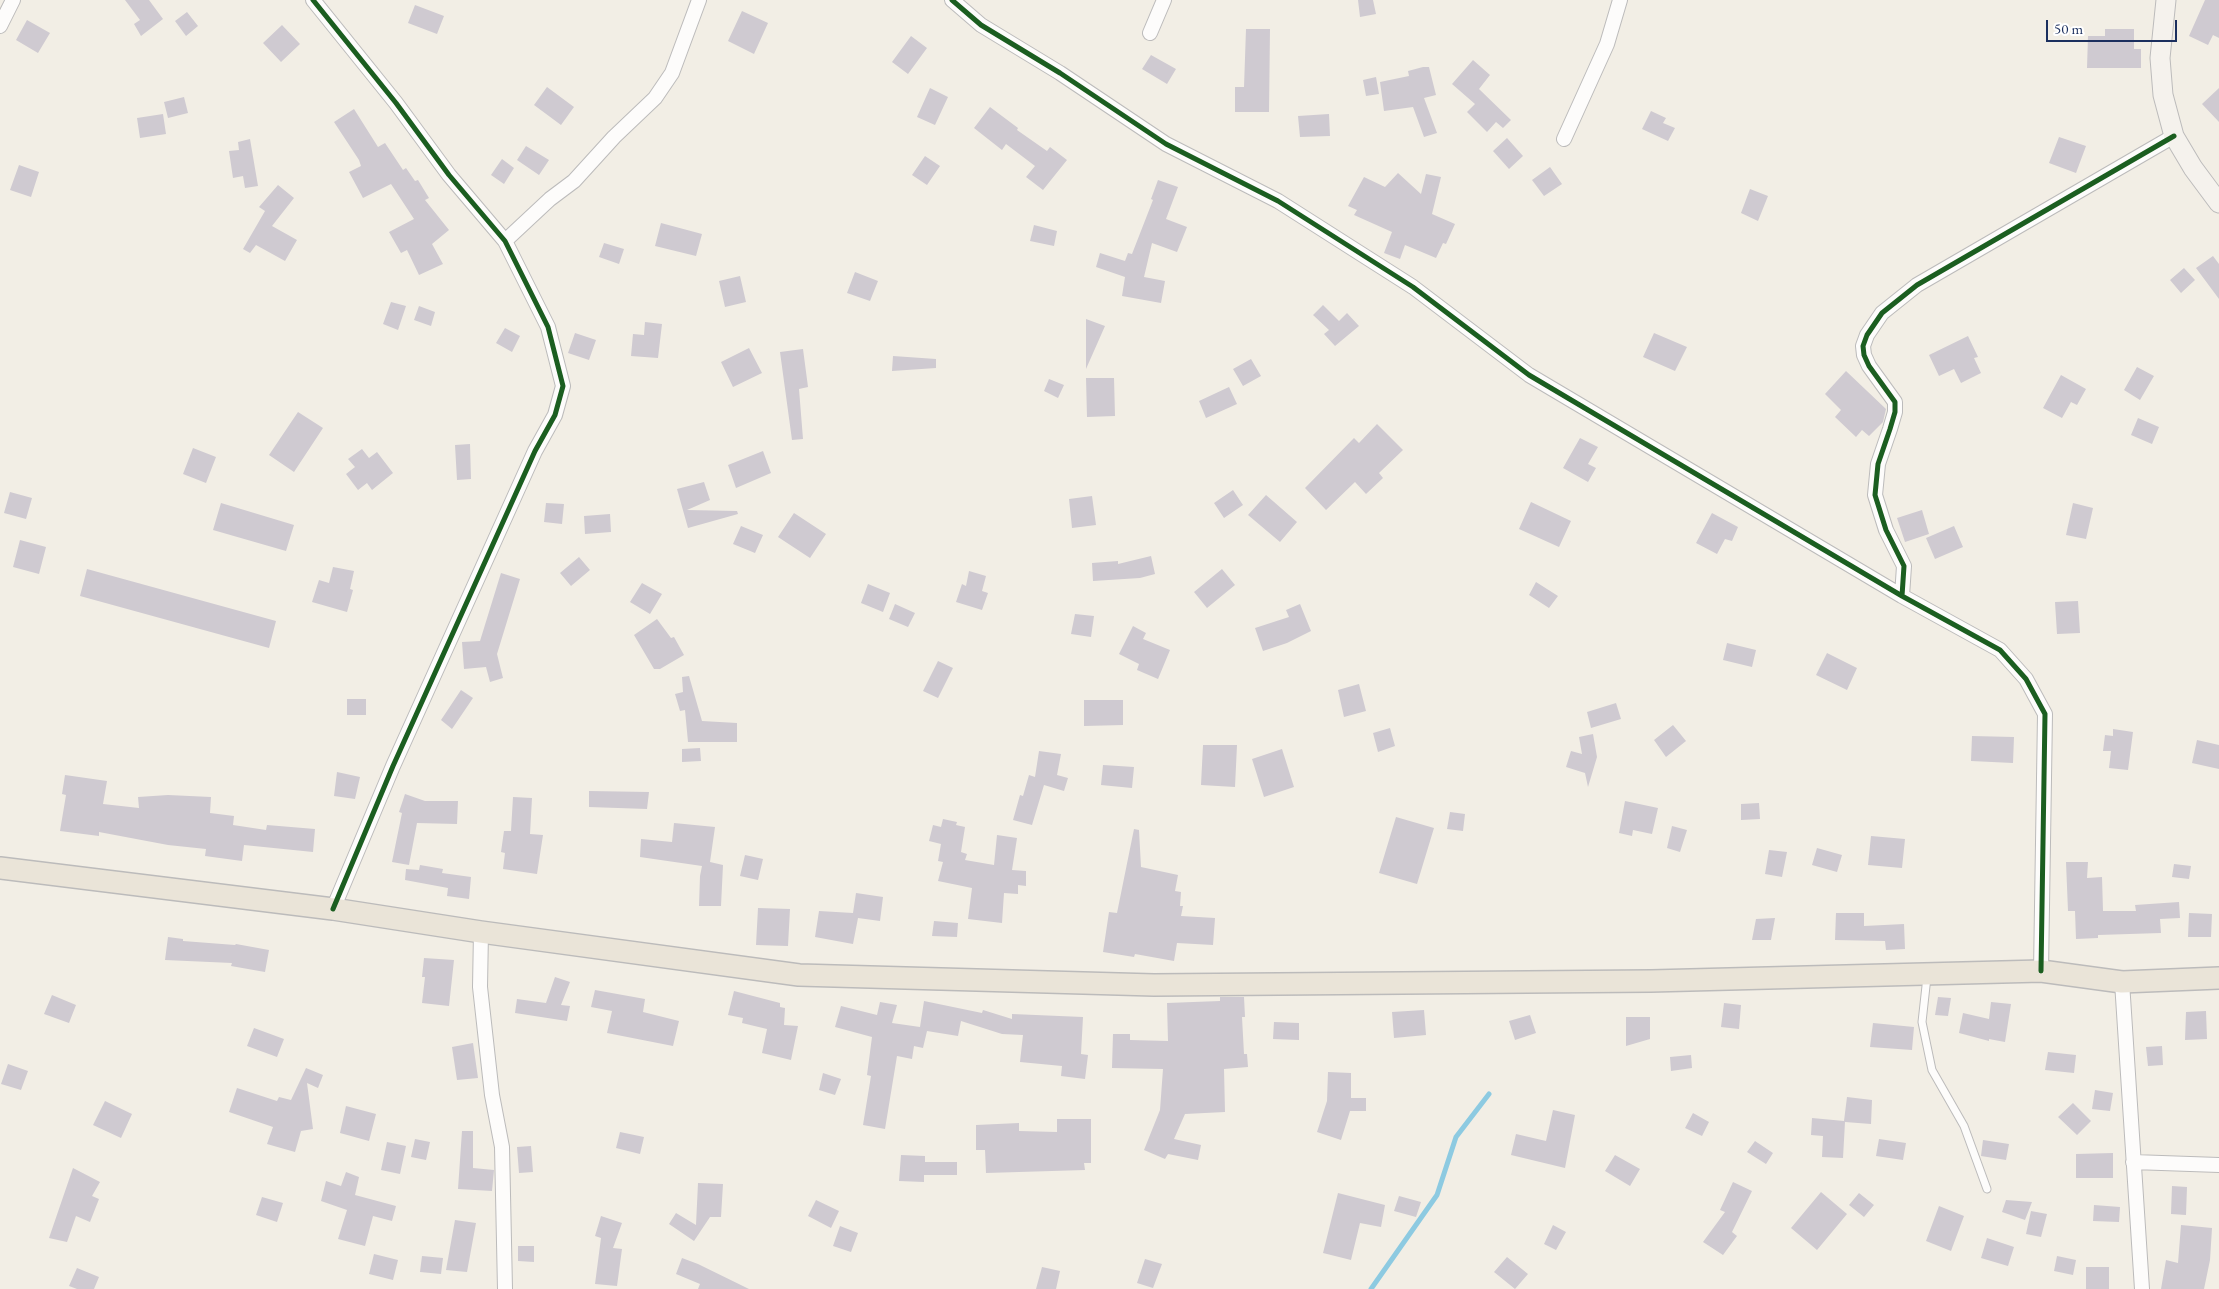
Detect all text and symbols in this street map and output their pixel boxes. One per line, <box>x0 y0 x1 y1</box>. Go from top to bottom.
scale bar <box>2049 10 2180 42</box>
text: 50 m <box>2054 19 2083 38</box>

